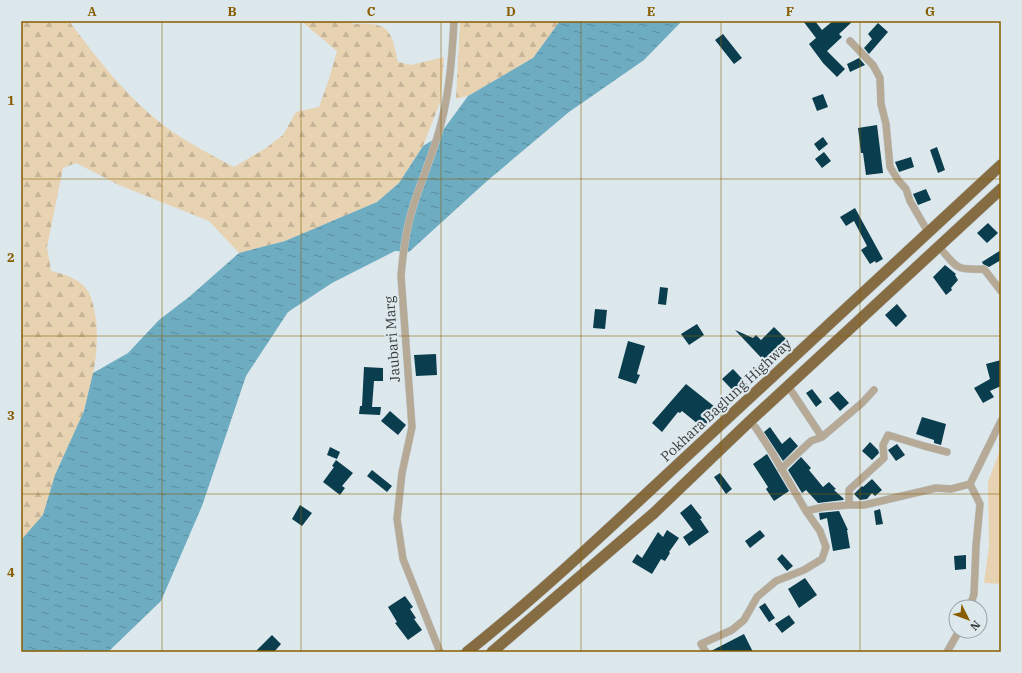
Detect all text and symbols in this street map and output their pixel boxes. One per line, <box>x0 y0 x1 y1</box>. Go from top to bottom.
text: A <box>87 3 97 20</box>
text: B <box>227 3 237 20</box>
text: C <box>367 3 376 20</box>
text: D <box>506 3 516 20</box>
text: E <box>647 3 655 20</box>
text: F <box>786 3 794 20</box>
text: G <box>925 3 935 20</box>
text: 1 <box>7 92 15 109</box>
text: 2 <box>7 249 15 266</box>
street label: Jaubari Marg <box>380 295 404 383</box>
street label: Pokhara Baglung Highway <box>657 334 796 465</box>
text: 3 <box>7 407 15 424</box>
text: 4 <box>7 564 15 581</box>
north arrow <box>948 599 988 639</box>
text: N <box>967 618 984 634</box>

